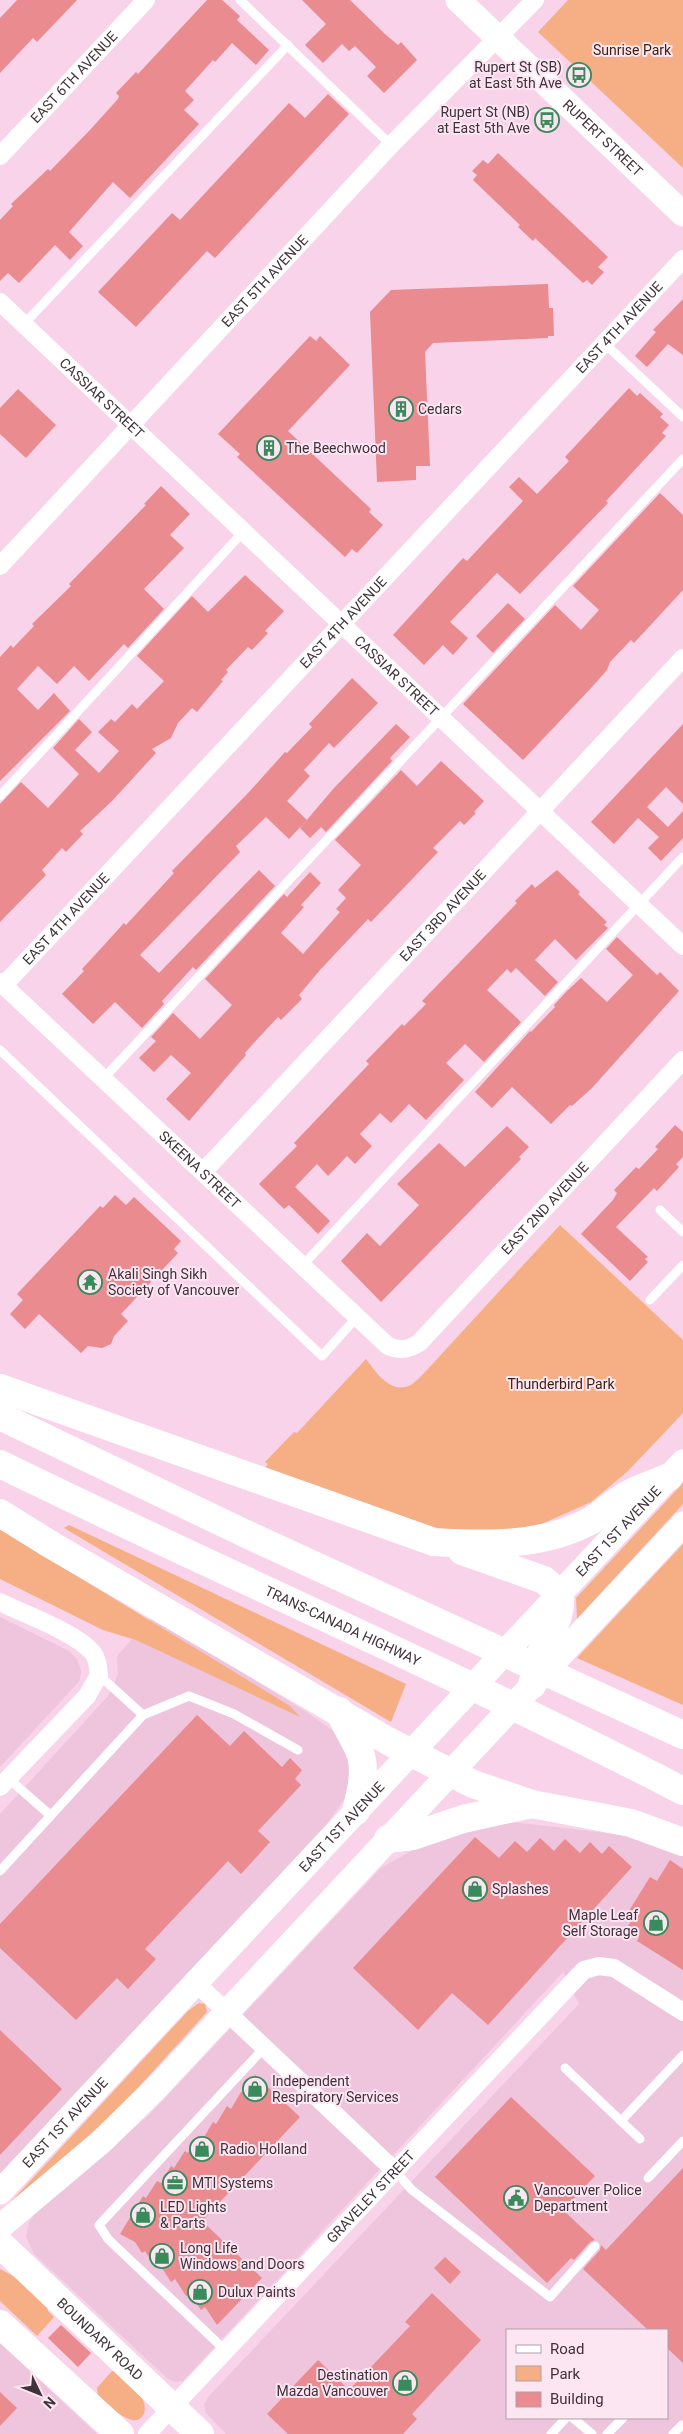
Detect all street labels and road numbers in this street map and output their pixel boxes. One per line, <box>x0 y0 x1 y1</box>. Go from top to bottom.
street label: EAST 6TH AVENUE <box>27 28 120 126</box>
street label: RUPERT STREET <box>560 96 647 180</box>
street label: EAST 5TH AVENUE <box>218 232 311 330</box>
street label: EAST 4TH AVENUE <box>573 278 666 376</box>
street label: CASSIAR STREET <box>56 355 148 442</box>
street label: EAST 4TH AVENUE <box>297 573 390 671</box>
street label: CASSIAR STREET <box>351 632 442 720</box>
street label: EAST 3RD AVENUE <box>396 867 489 964</box>
street label: EAST 4TH AVENUE <box>19 870 112 968</box>
street label: SKEENA STREET <box>156 1128 244 1212</box>
street label: EAST 2ND AVENUE <box>498 1159 592 1258</box>
street label: EAST 1ST AVENUE <box>572 1483 664 1579</box>
street label: TRANS-CANADA HIGHWAY <box>262 1583 424 1669</box>
street label: EAST 1ST AVENUE <box>296 1779 388 1875</box>
street label: EAST 1ST AVENUE <box>19 2074 111 2171</box>
street label: GRAVELEY STREET <box>323 2147 418 2246</box>
street label: BOUNDARY ROAD <box>54 2295 146 2384</box>

